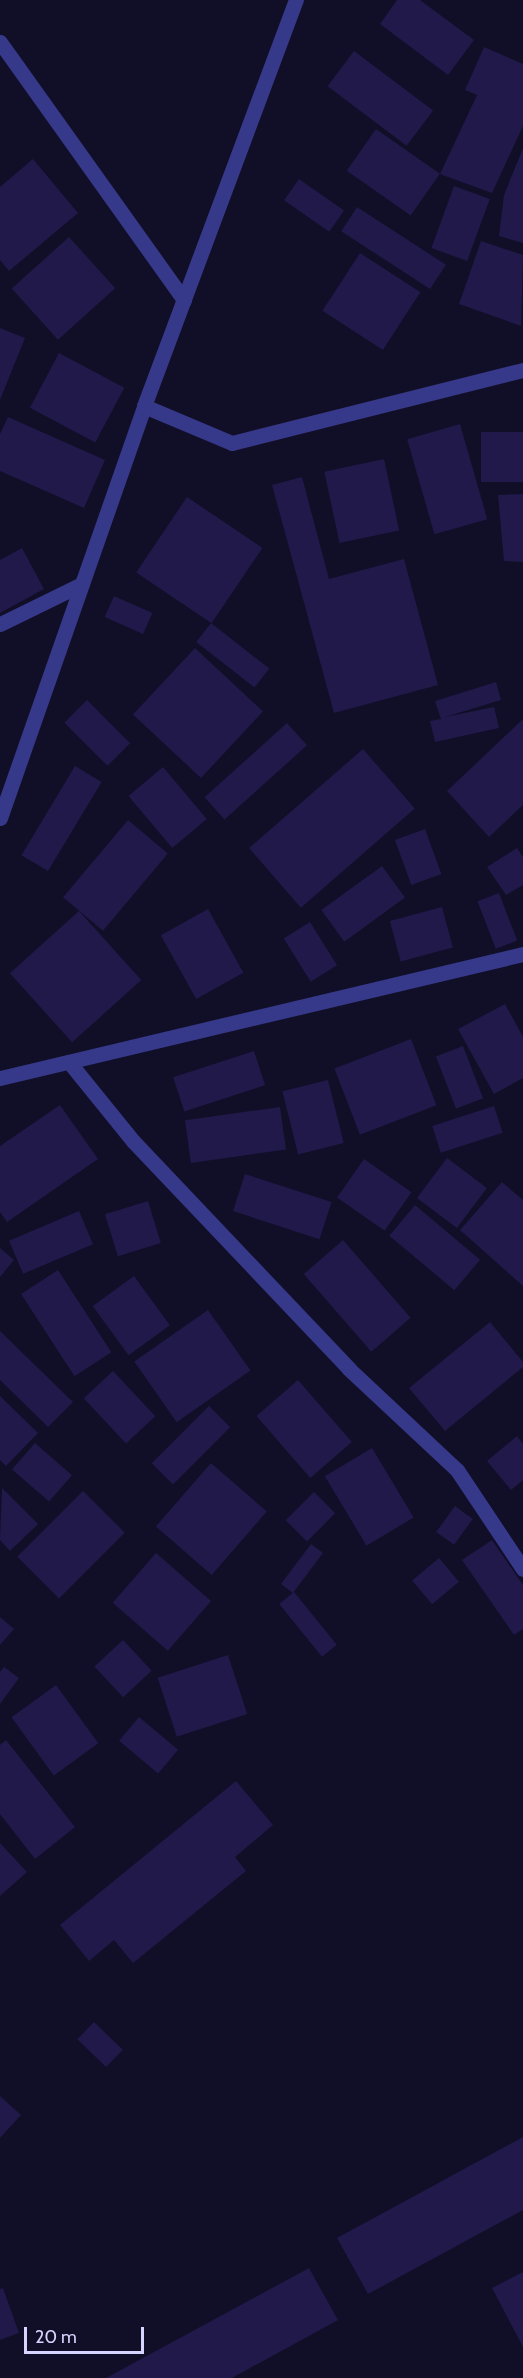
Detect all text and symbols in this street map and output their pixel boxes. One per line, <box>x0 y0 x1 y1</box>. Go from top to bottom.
scale bar <box>27 2315 147 2353</box>
text: 20 m <box>35 2326 77 2348</box>

